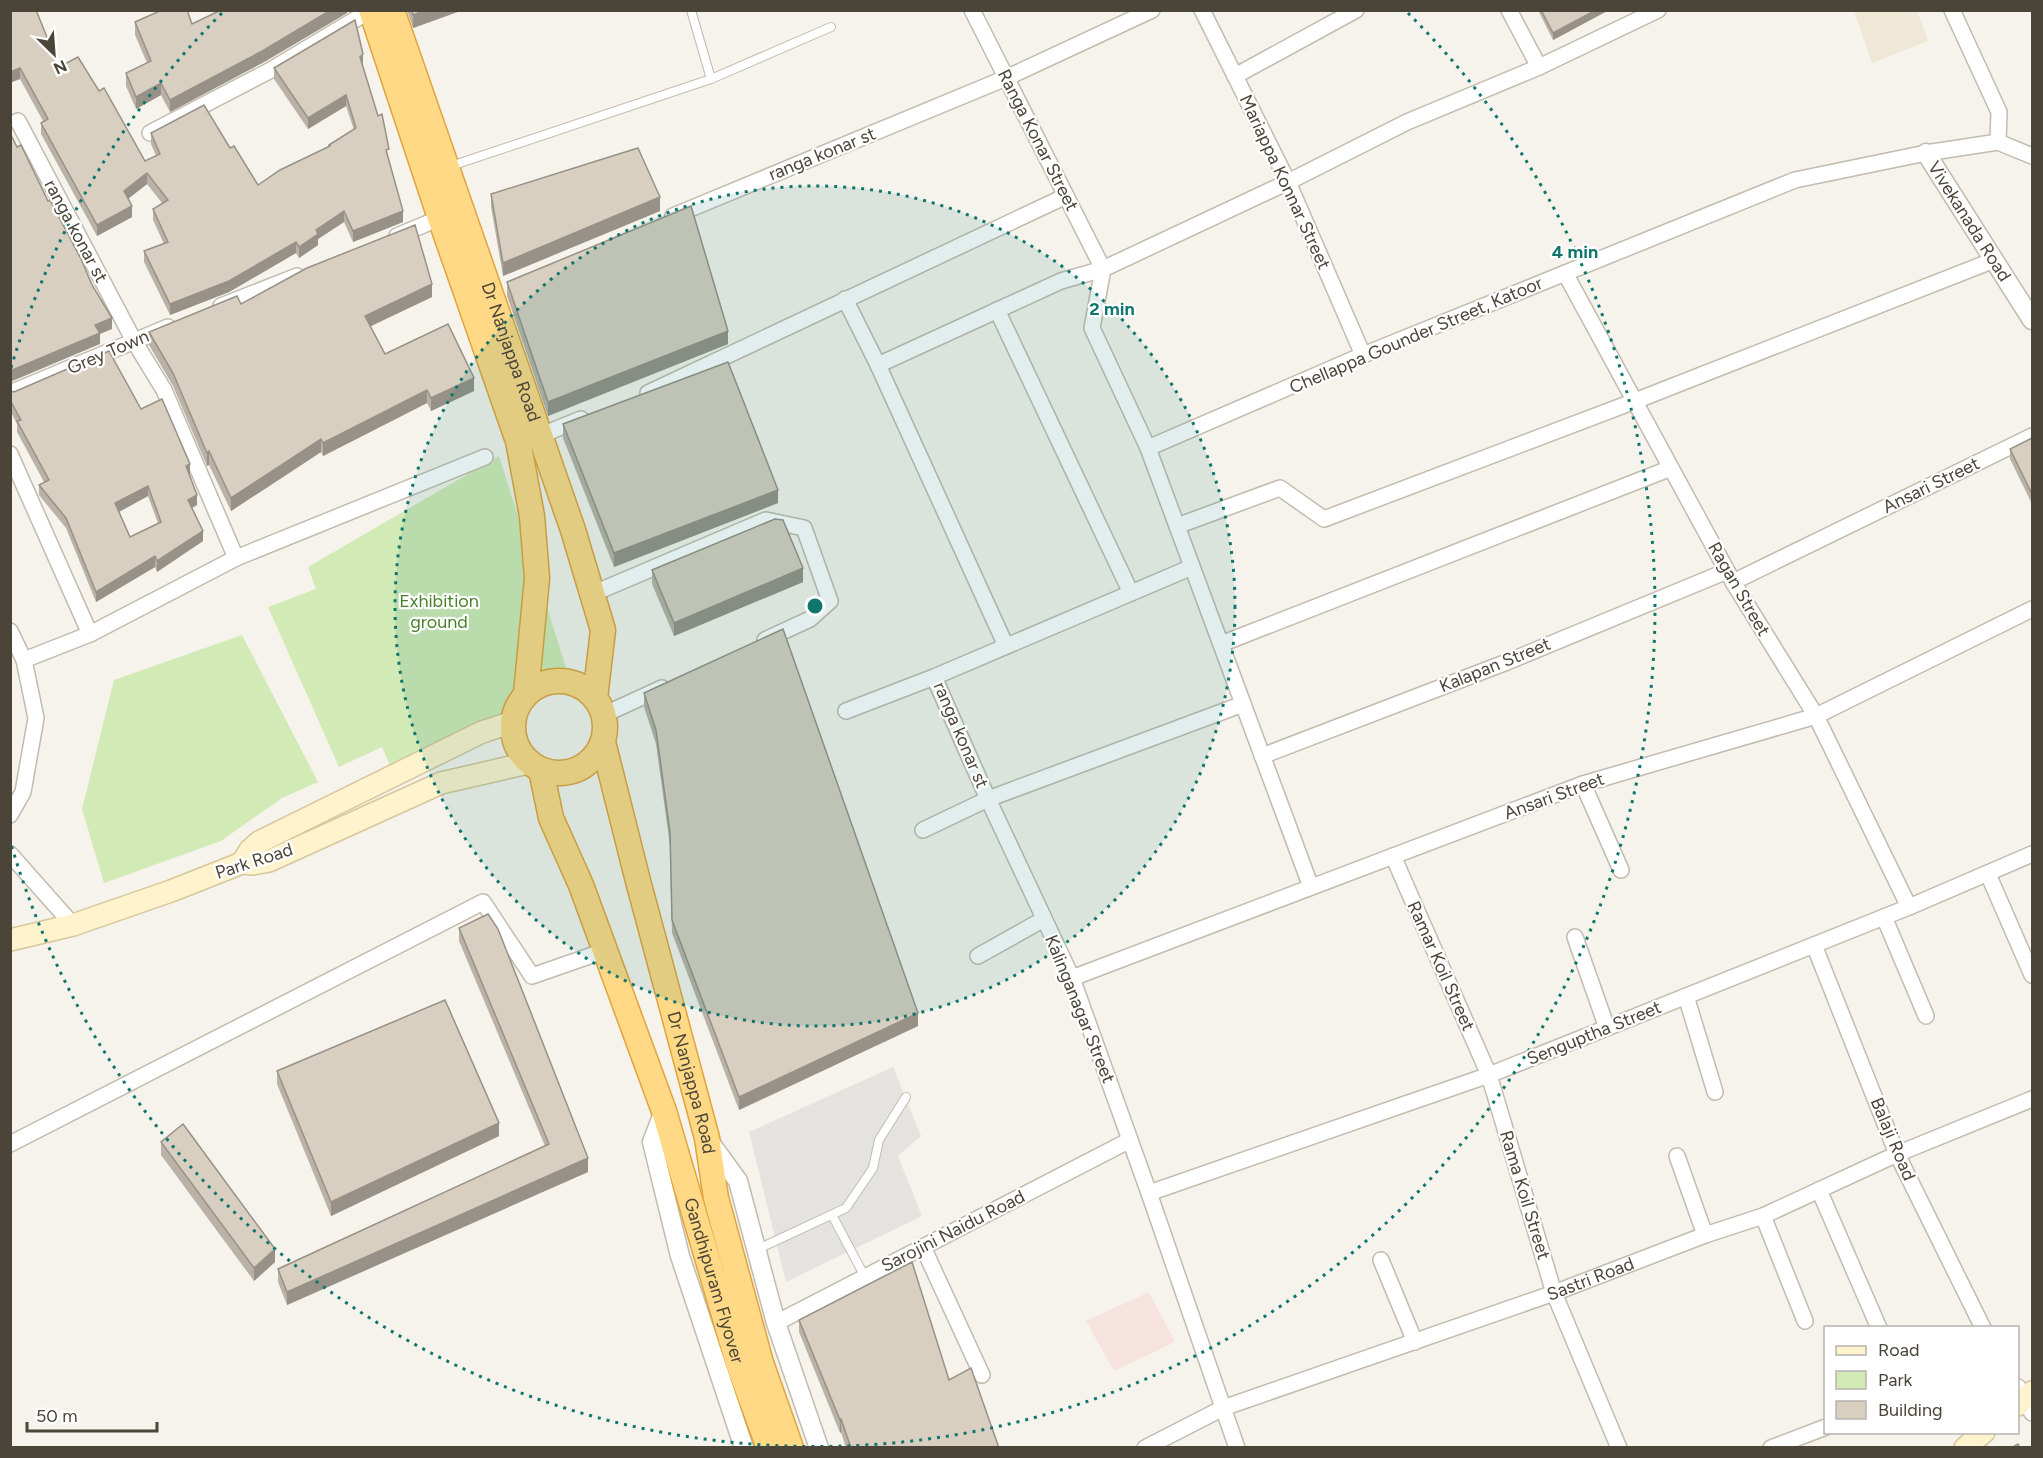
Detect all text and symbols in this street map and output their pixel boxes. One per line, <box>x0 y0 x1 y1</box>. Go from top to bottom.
north arrow <box>24 24 84 84</box>
text: N <box>51 56 70 78</box>
street label: Ranga Konar Street <box>993 65 1083 215</box>
street label: Mariappa Konnar Street <box>1235 91 1335 273</box>
street label: ranga konar st <box>765 122 879 185</box>
street label: Vivekanada Road <box>1923 157 2016 286</box>
street label: ranga konar st <box>40 176 112 286</box>
text: 4 min <box>1552 241 1598 263</box>
street label: Chellappa Gounder Street, Katoor <box>1286 272 1546 398</box>
street label: Dr Nanjappa Road <box>477 279 545 425</box>
text: 2 min <box>1089 298 1135 320</box>
street label: Grey Town <box>64 325 152 379</box>
street label: Ansari Street <box>1879 452 1983 518</box>
street label: Ragan Street <box>1703 538 1775 640</box>
park label: Exhibition ground <box>399 590 479 633</box>
centre of rings <box>805 596 825 616</box>
street label: Kalapan Street <box>1436 633 1554 697</box>
street label: ranga konar st <box>929 678 993 792</box>
street label: Ansari Street <box>1501 768 1607 824</box>
street label: Park Road <box>212 838 296 884</box>
street label: Ramar Koil Street <box>1403 898 1480 1034</box>
street label: Kalinganagar Street <box>1040 932 1120 1086</box>
street label: Senguptha Street <box>1524 996 1665 1070</box>
street label: Dr Nanjappa Road <box>662 1009 720 1155</box>
street label: Balaji Road <box>1866 1094 1920 1184</box>
street label: Rama Koil Street <box>1495 1128 1555 1262</box>
street label: Sarojini Naidu Road <box>878 1185 1028 1277</box>
street label: Gandhipuram Flyover <box>679 1195 749 1366</box>
street label: Sastri Road <box>1544 1252 1637 1306</box>
legend <box>1824 1326 2019 1434</box>
text: Road <box>1878 1339 1919 1361</box>
text: Park <box>1878 1369 1913 1391</box>
scale bar <box>27 1395 158 1433</box>
text: Building <box>1878 1399 1943 1421</box>
text: 50 m <box>36 1405 78 1427</box>

